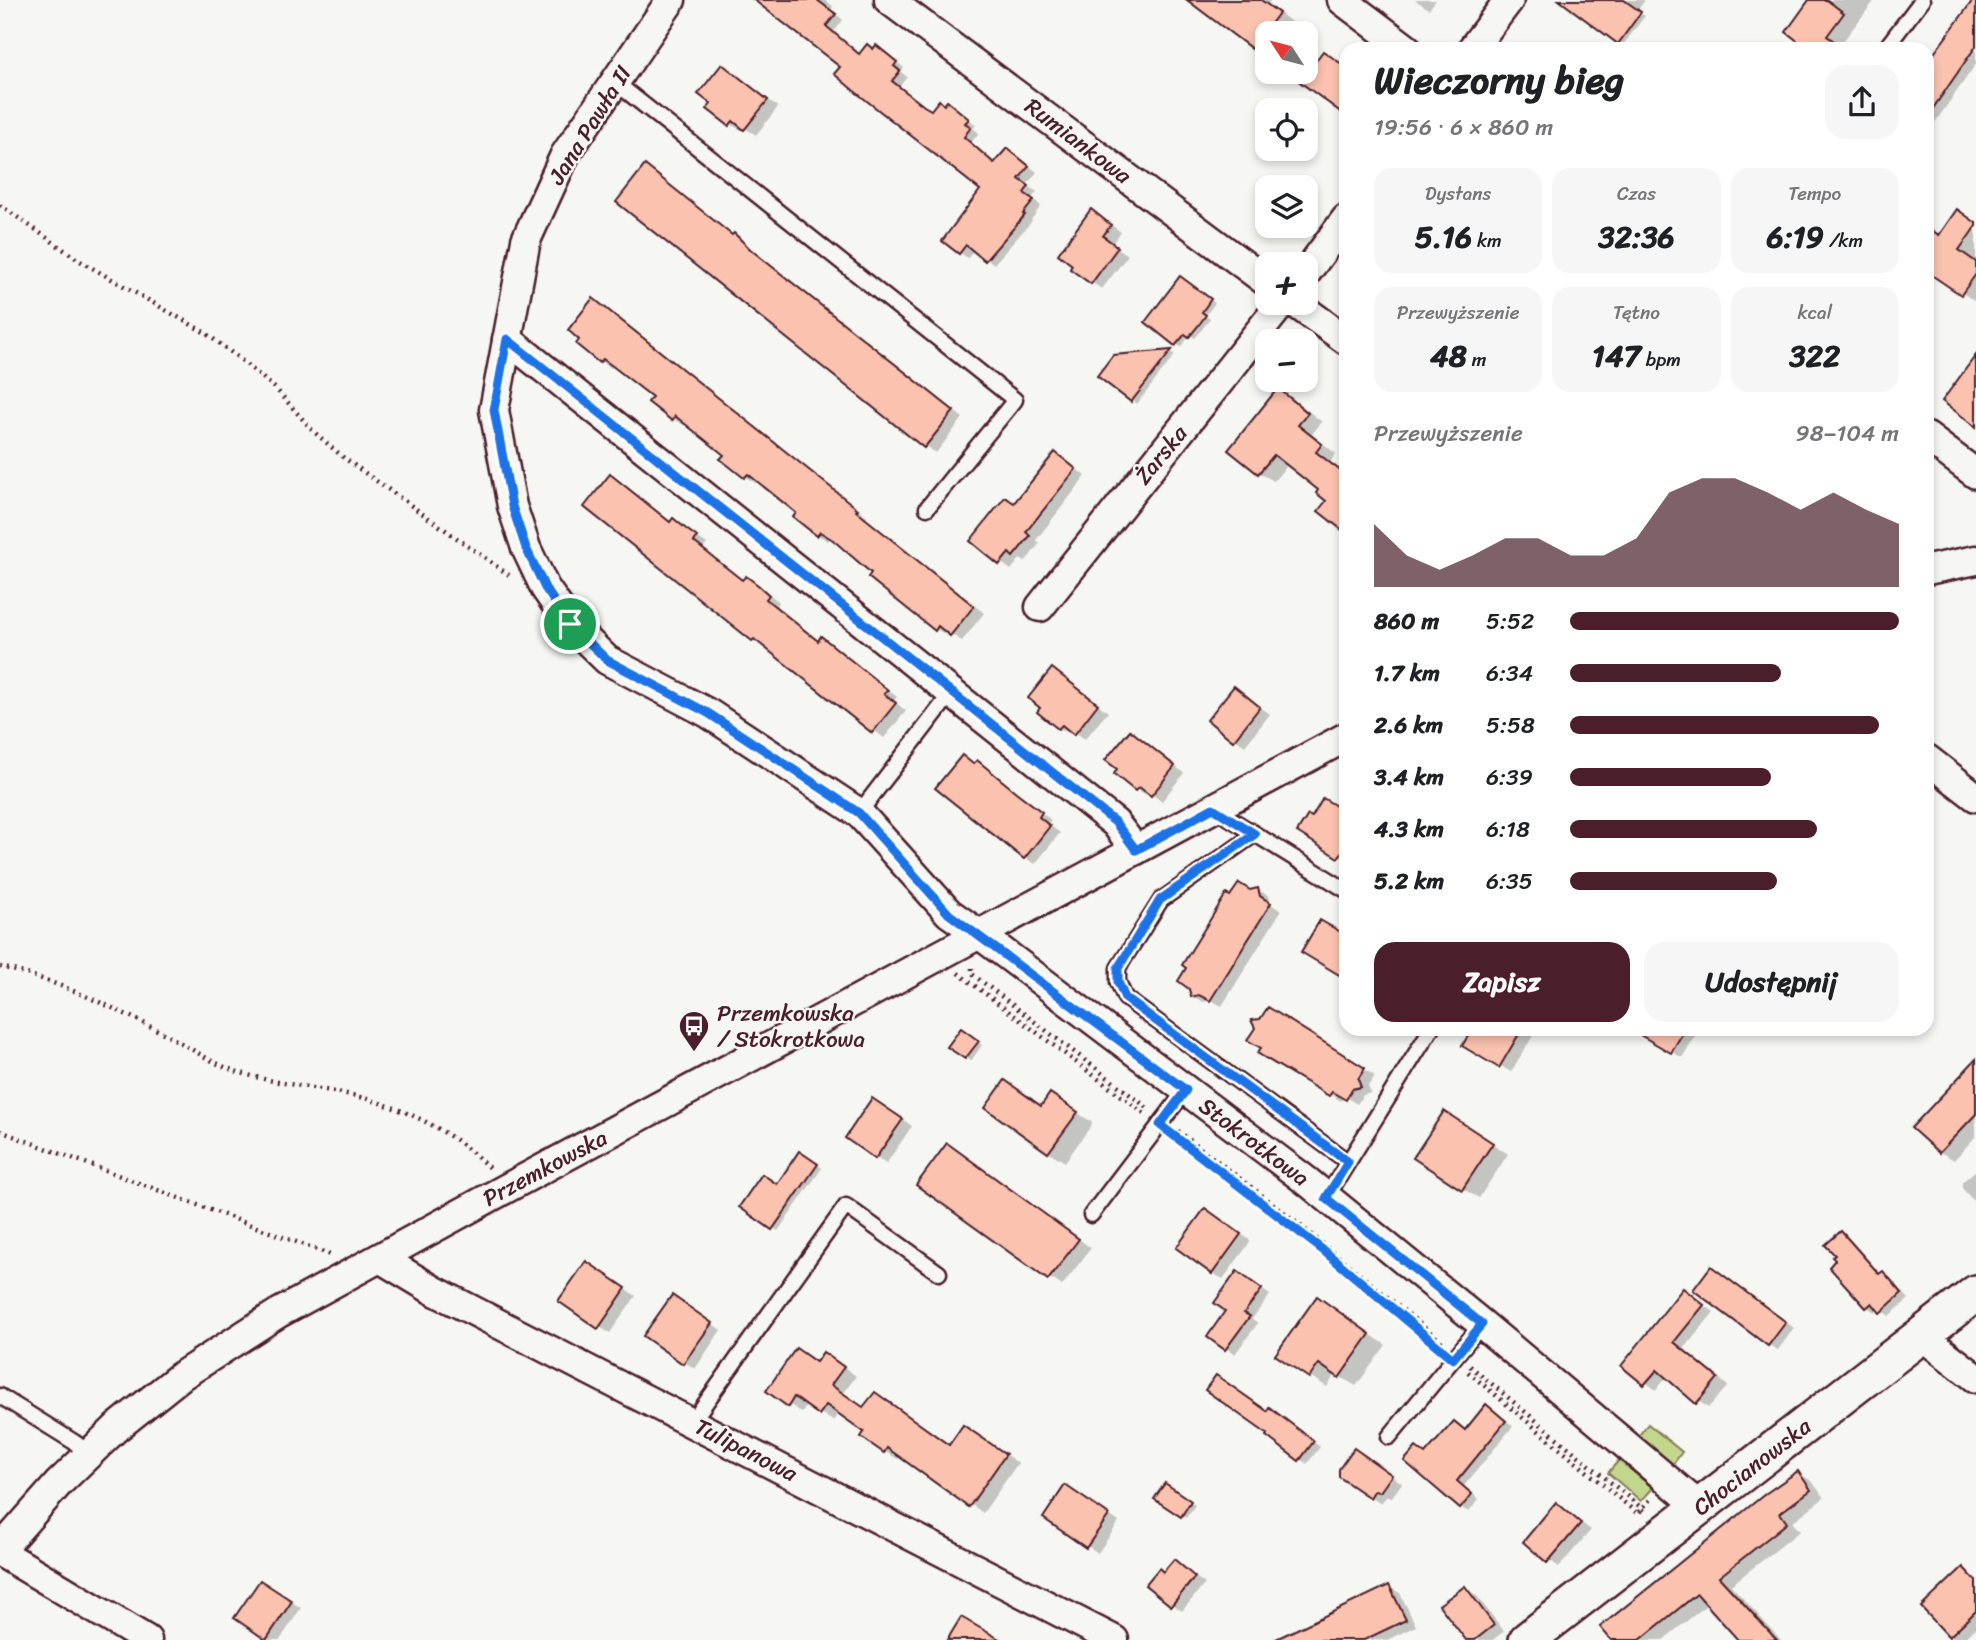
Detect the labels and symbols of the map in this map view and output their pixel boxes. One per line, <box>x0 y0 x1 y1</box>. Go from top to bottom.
north arrow <box>1255 21 1318 84</box>
street label: Jana Pawła II <box>536 57 643 194</box>
street label: Rumiankowa <box>1016 87 1141 195</box>
street label: Żarska <box>1124 415 1199 494</box>
pin <box>540 594 600 654</box>
place label: Przemkowska / Stokrotkowa <box>717 993 865 1060</box>
bus stop icon: Przemkowska / Stokrotkowa <box>677 1009 711 1053</box>
street label: Stokrotkowa <box>1190 1086 1318 1198</box>
street label: Przemkowska <box>475 1118 615 1218</box>
street label: Tulipanowa <box>687 1406 805 1494</box>
street label: Chocianowska <box>1683 1407 1821 1527</box>

